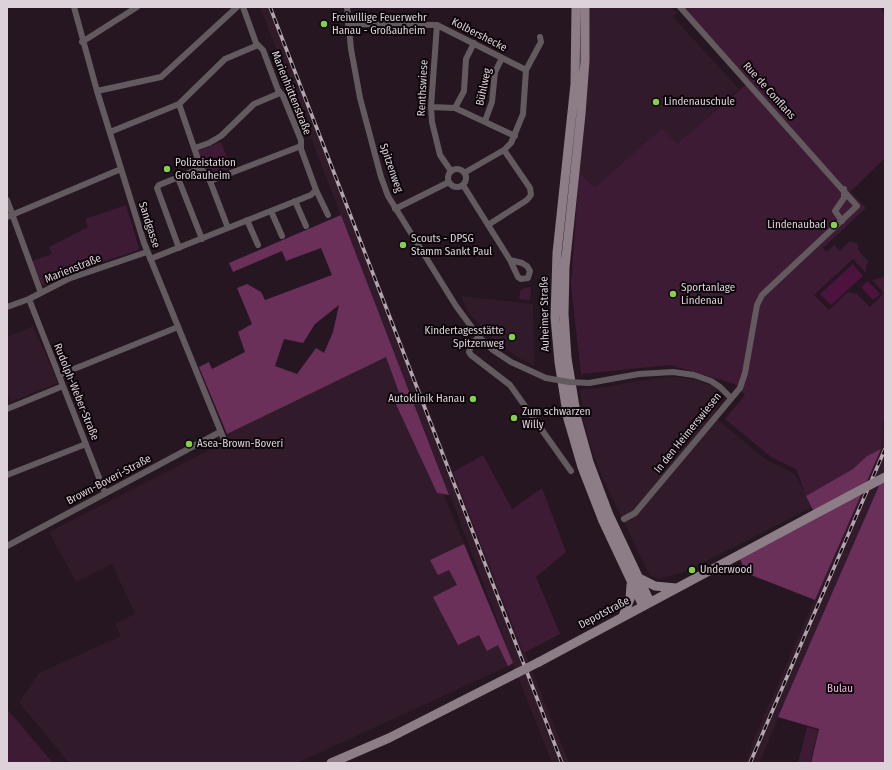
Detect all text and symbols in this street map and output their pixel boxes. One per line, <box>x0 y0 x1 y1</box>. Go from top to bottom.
place label: Freiwillige Feuerwehr Hanau - Großauheim <box>332 11 427 37</box>
street label: Kolbershecke <box>449 15 509 55</box>
marker: Freiwillige Feuerwehr Hanau - Großauheim <box>319 19 329 29</box>
street label: Marienhüttenstraße <box>268 49 314 137</box>
street label: Renthswiese <box>415 59 431 117</box>
street label: Rue de Conflans <box>740 60 798 122</box>
street label: Bühlweg <box>474 67 494 107</box>
place label: Lindenauschule <box>664 95 735 109</box>
marker: Lindenauschule <box>651 97 661 107</box>
street label: Spitzenweg <box>376 142 406 194</box>
place label: Polizeistation Großauheim <box>175 156 236 182</box>
marker: Polizeistation Großauheim <box>162 164 172 174</box>
street label: Sandgasse <box>135 200 163 250</box>
place label: Lindenaubad <box>767 218 826 232</box>
marker: Lindenaubad <box>829 220 839 230</box>
place label: Scouts - DPSG Stamm Sankt Paul <box>411 232 492 258</box>
marker: Scouts - DPSG Stamm Sankt Paul <box>398 240 408 250</box>
street label: Marienstraße <box>43 252 103 286</box>
street label: Auheimer Straße <box>538 276 552 352</box>
place label: Sportanlage Lindenau <box>681 281 735 307</box>
marker: Sportanlage Lindenau <box>668 289 678 299</box>
place label: Kindertagesstätte Spitzenweg <box>425 324 504 350</box>
marker: Kindertagesstätte Spitzenweg <box>507 332 517 342</box>
street label: Rudolph-Weber-Straße <box>51 342 101 442</box>
street label: In den Heimerswiesen <box>652 390 724 476</box>
place label: Autoklinik Hanau <box>388 392 465 406</box>
marker: Autoklinik Hanau <box>468 394 478 404</box>
place label: Zum schwarzen Willy <box>522 405 591 431</box>
marker: Zum schwarzen Willy <box>509 413 519 423</box>
place label: Asea-Brown-Boveri <box>197 437 283 451</box>
marker: Asea-Brown-Boveri <box>184 439 194 449</box>
street label: Brown-Boveri-Straße <box>64 452 154 508</box>
place label: Underwood <box>700 563 752 577</box>
marker: Underwood <box>687 565 697 575</box>
street label: Depotstraße <box>576 594 632 632</box>
park label: Bulau <box>827 682 853 696</box>

